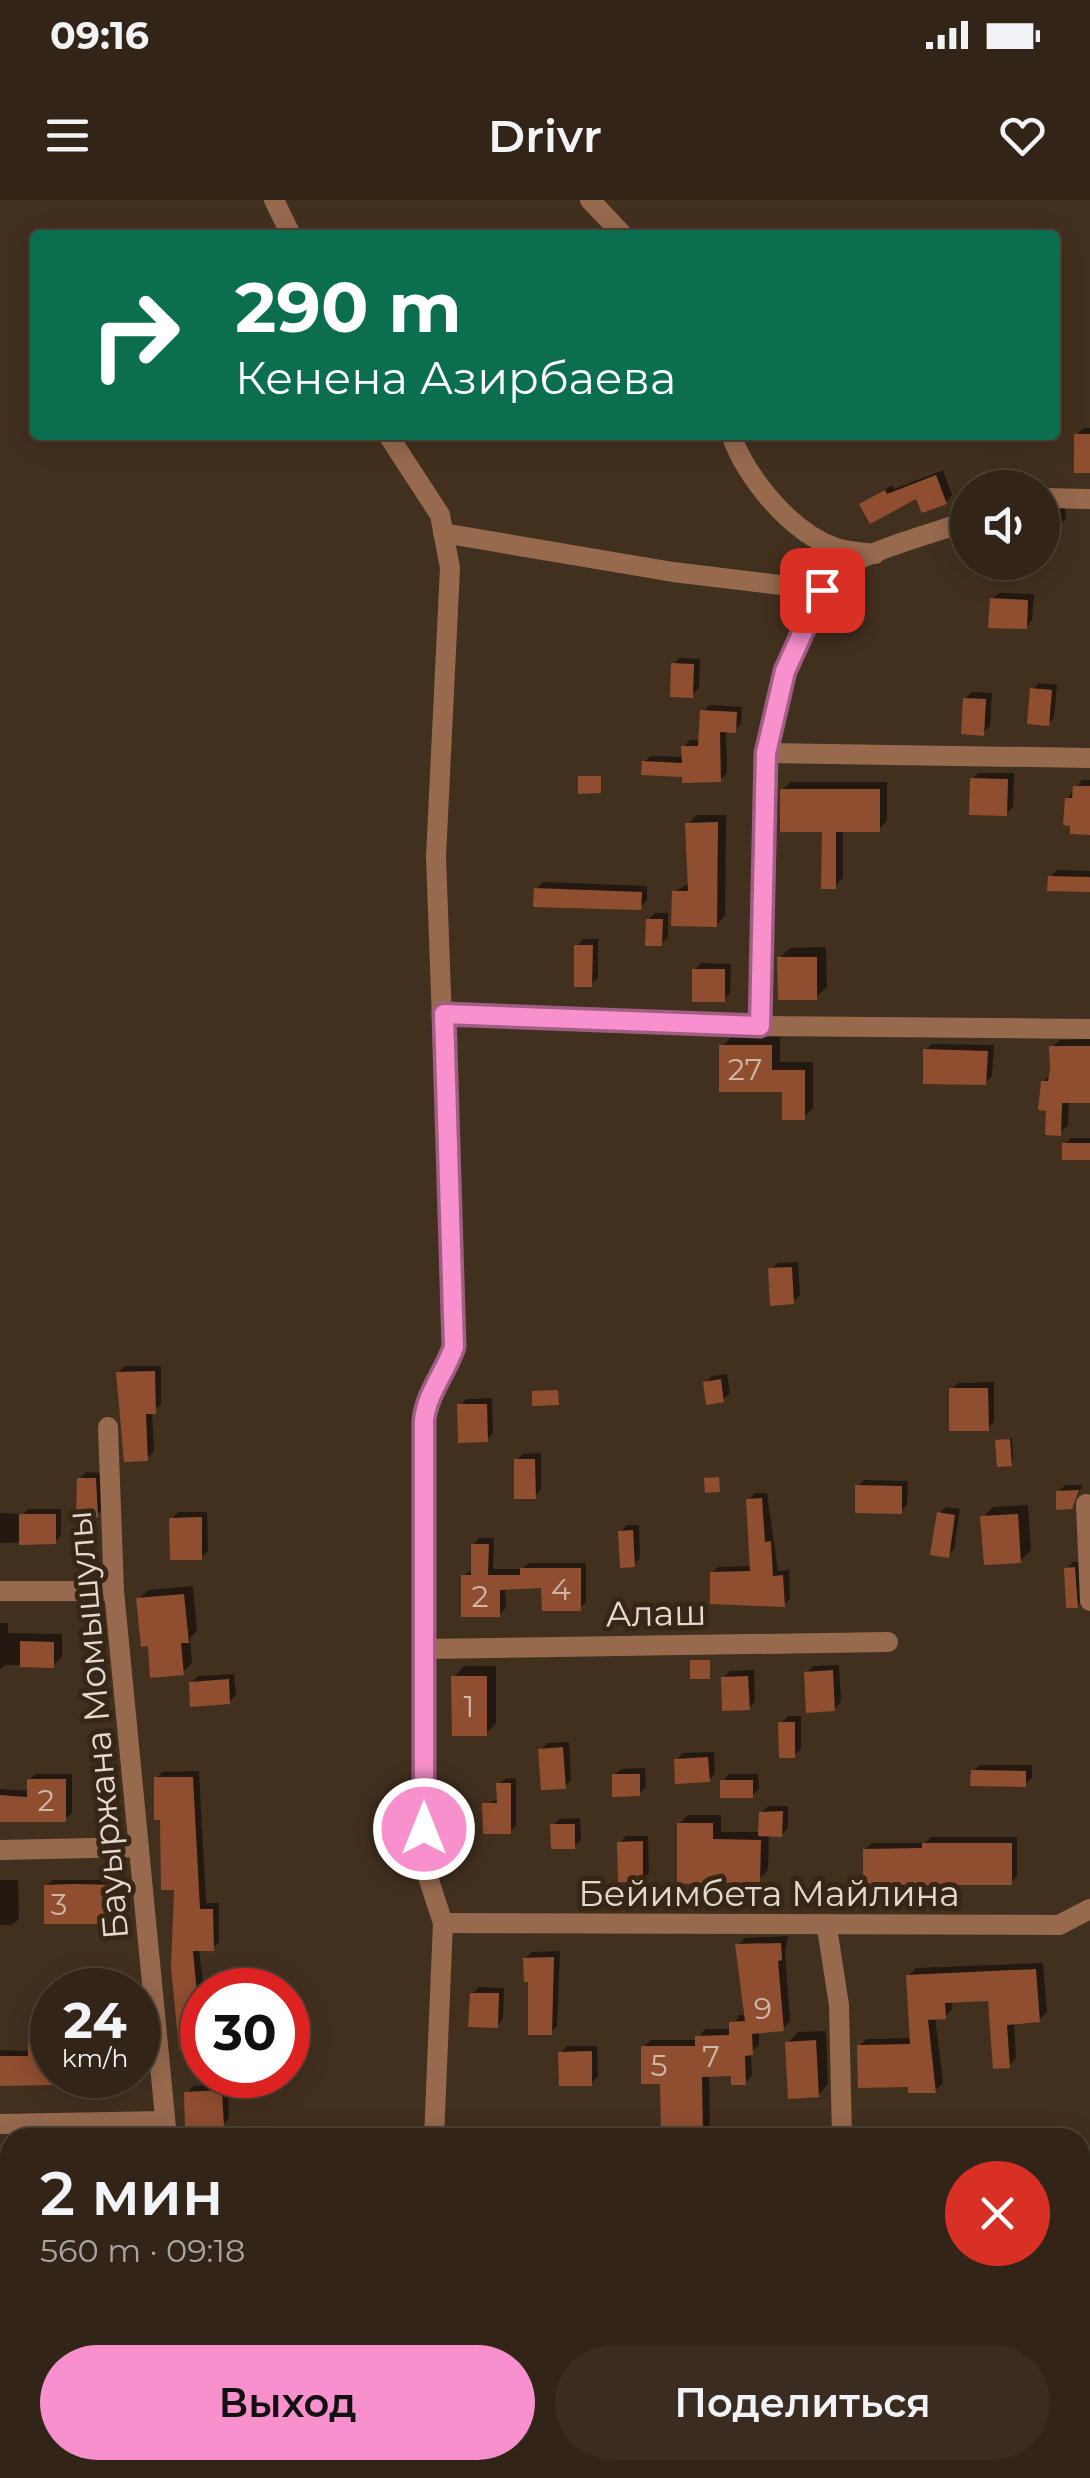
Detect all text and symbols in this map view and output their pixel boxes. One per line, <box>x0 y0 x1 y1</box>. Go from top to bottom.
text: 09:16 <box>50 12 149 59</box>
icon: menu <box>40 108 95 163</box>
text: Drivr <box>488 108 602 163</box>
icon: heart <box>995 108 1050 163</box>
text: 290 m <box>235 264 462 350</box>
icon: right <box>70 270 200 400</box>
text: Кенена Азирбаева <box>235 350 676 405</box>
map controls <box>950 470 1060 580</box>
button: sound <box>950 470 1060 580</box>
pin <box>780 548 865 633</box>
icon: arrive <box>795 563 850 618</box>
house number: 27 <box>728 1051 762 1088</box>
street label: Бауыржана Момышулы <box>57 1509 137 1941</box>
house number: 4 <box>551 1571 571 1608</box>
house number: 2 <box>471 1578 489 1615</box>
street label: Алаш <box>605 1591 707 1635</box>
house number: 1 <box>464 1688 474 1725</box>
position arrow <box>372 1777 476 1881</box>
house number: 2 <box>37 1782 55 1819</box>
street label: Бейимбета Майлина <box>578 1872 960 1915</box>
house number: 3 <box>51 1886 67 1923</box>
speed limit sign: 30 <box>180 1968 310 2098</box>
text: 24 <box>63 1990 127 2051</box>
house number: 9 <box>754 1990 772 2027</box>
house number: 7 <box>702 2038 720 2075</box>
text: km/h <box>62 2043 128 2073</box>
house number: 5 <box>651 2047 667 2084</box>
text: 2 мин <box>40 2157 223 2230</box>
button: close <box>945 2161 1050 2266</box>
text: 560 m · 09:18 <box>40 2231 245 2270</box>
button: Выход <box>40 2345 535 2460</box>
button: Поделиться <box>555 2345 1050 2460</box>

